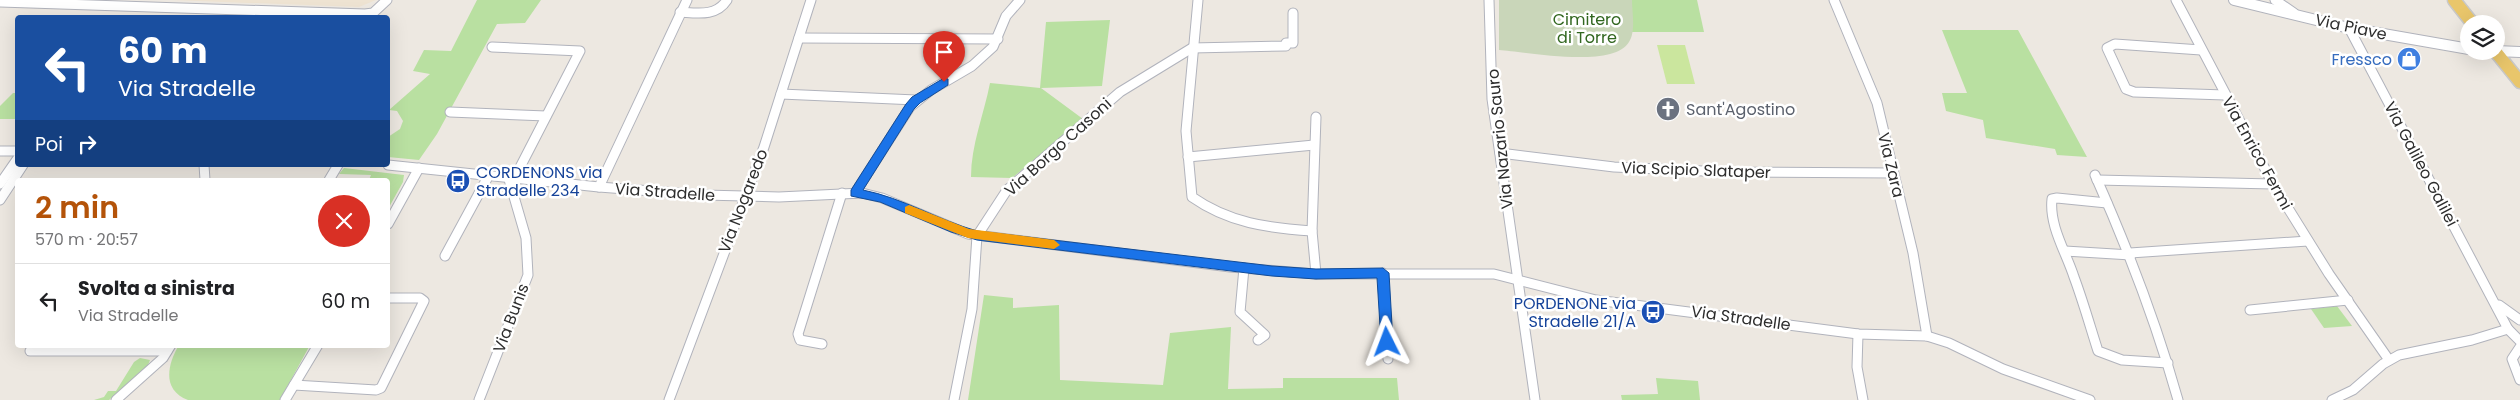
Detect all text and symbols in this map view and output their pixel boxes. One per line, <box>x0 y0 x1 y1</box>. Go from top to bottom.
park label: Cimitero di Torre <box>1553 8 1621 49</box>
street label: Via Piave <box>2313 8 2389 46</box>
map controls <box>2460 15 2505 60</box>
button: layers <box>2460 15 2505 60</box>
text: 60 m <box>118 26 208 75</box>
pin <box>923 31 965 82</box>
icon: left <box>35 35 100 100</box>
icon: arrive <box>930 38 958 66</box>
shop icon: Fressco <box>2396 46 2422 72</box>
place label: Fressco <box>2331 48 2392 71</box>
street label: Via Nazario Sauro <box>1481 68 1519 210</box>
text: Via Stradelle <box>118 73 256 104</box>
street label: Via Enrico Fermi <box>2216 92 2298 214</box>
street label: Via Borgo Casoni <box>999 93 1117 201</box>
church icon: Sant'Agostino <box>1655 96 1681 122</box>
place label: Sant'Agostino <box>1686 98 1795 121</box>
street label: Via Galileo Galilei <box>2378 98 2464 230</box>
icon: right <box>73 130 101 158</box>
street label: Via Zara <box>1872 130 1910 200</box>
text: Poi <box>35 131 63 158</box>
street label: Via Nogaredo <box>713 146 773 256</box>
street label: Via Scipio Slataper <box>1621 156 1771 184</box>
place label: CORDENONS via Stradelle 234 <box>476 161 603 202</box>
bus stop icon: CORDENONS via Stradelle 234 <box>445 168 471 194</box>
street label: Via Stradelle <box>614 177 716 207</box>
text: 2 min <box>35 186 119 229</box>
button: close <box>318 195 370 247</box>
text: 570 m · 20:57 <box>35 228 138 251</box>
text: Svolta a sinistra <box>78 275 235 302</box>
street label: Via Bunis <box>487 280 535 356</box>
icon: left <box>35 287 63 315</box>
text: 60 m <box>321 288 370 315</box>
place label: PORDENONE via Stradelle 21/A <box>1514 292 1636 333</box>
bus stop icon: PORDENONE via Stradelle 21/A <box>1640 299 1666 325</box>
street label: Via Stradelle <box>1690 300 1792 336</box>
text: Via Stradelle <box>78 304 178 327</box>
position arrow <box>1360 315 1412 367</box>

